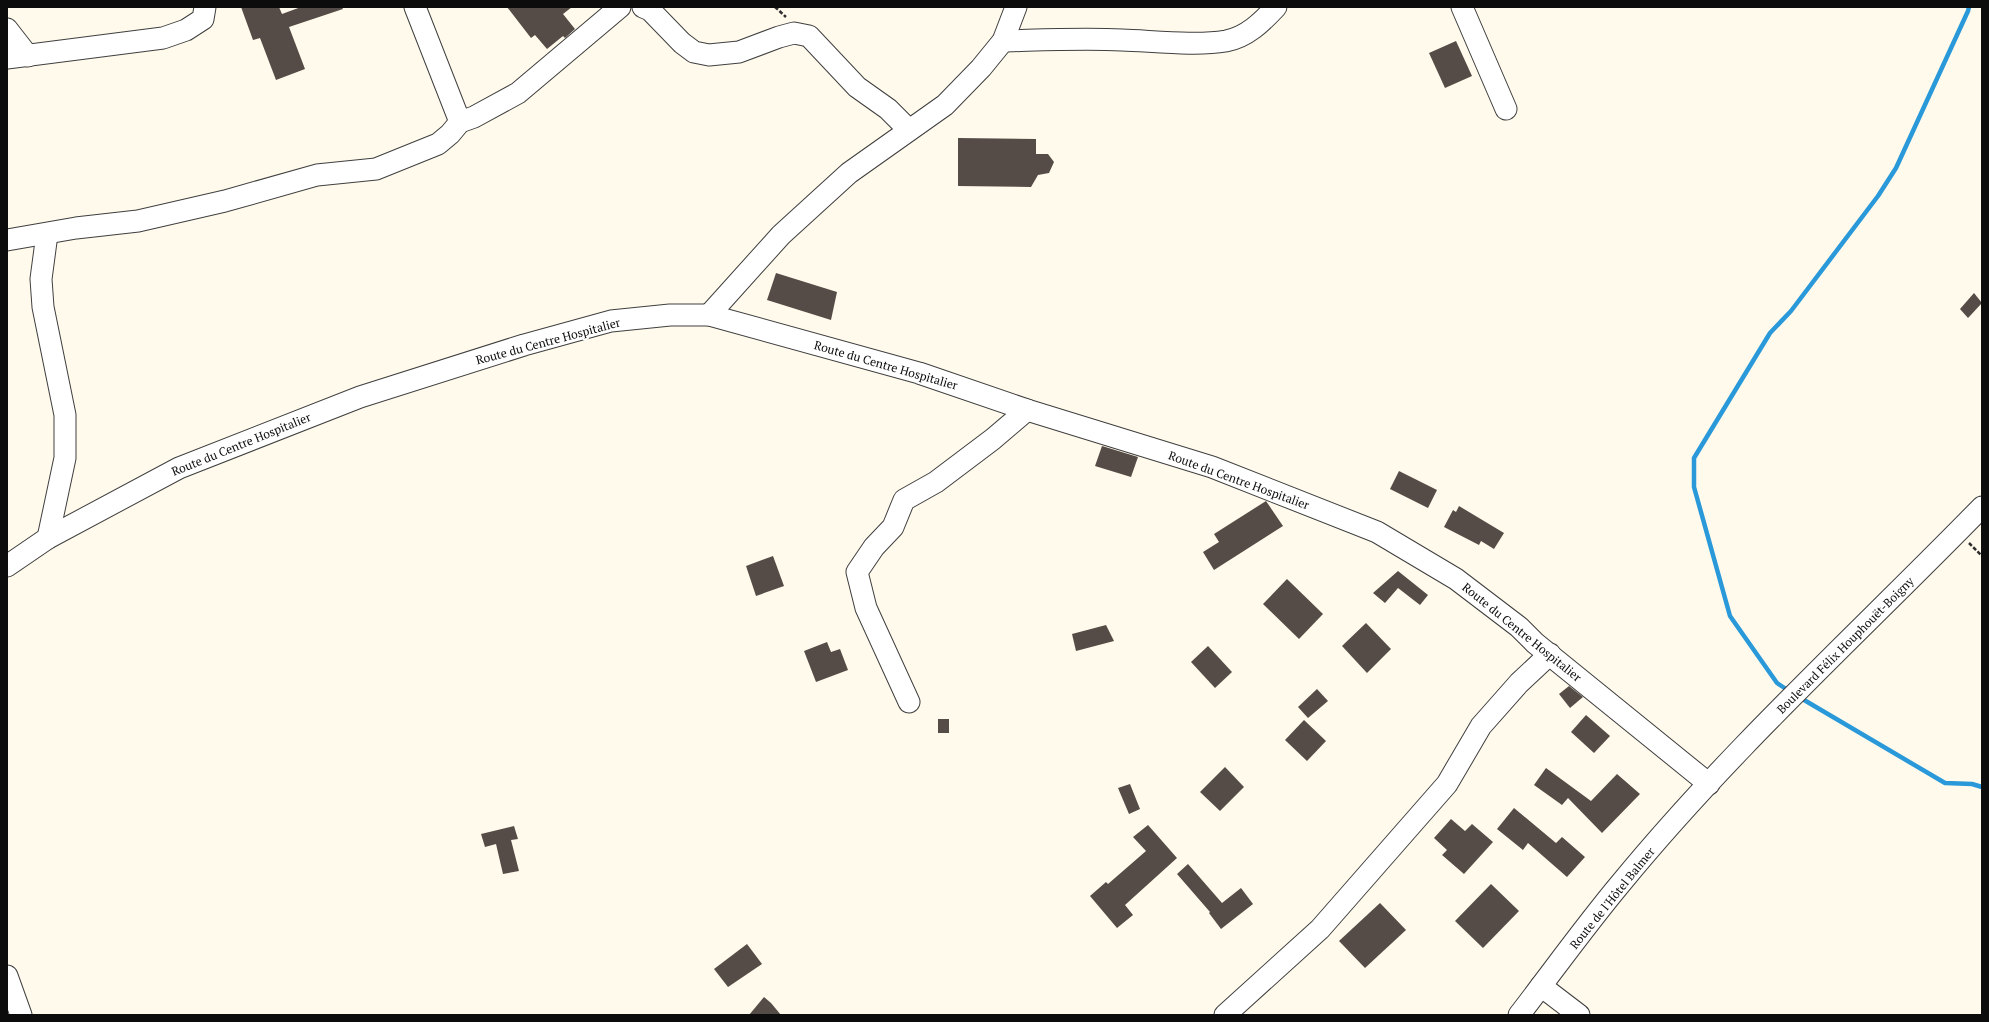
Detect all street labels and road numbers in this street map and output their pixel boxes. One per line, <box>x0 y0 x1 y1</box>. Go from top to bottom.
street label: Route du Centre Hospitalier <box>474 314 622 367</box>
street label: Route du Centre Hospitalier <box>812 337 960 393</box>
street label: Route du Centre Hospitalier <box>169 409 313 479</box>
street label: Route du Centre Hospitalier <box>1167 448 1312 513</box>
street label: Boulevard Félix Houphouët-Boigny <box>1773 573 1917 717</box>
street label: Route du Centre Hospitalier <box>1459 579 1585 685</box>
street label: Route de l'Hôtel Balmer <box>1566 844 1658 952</box>

